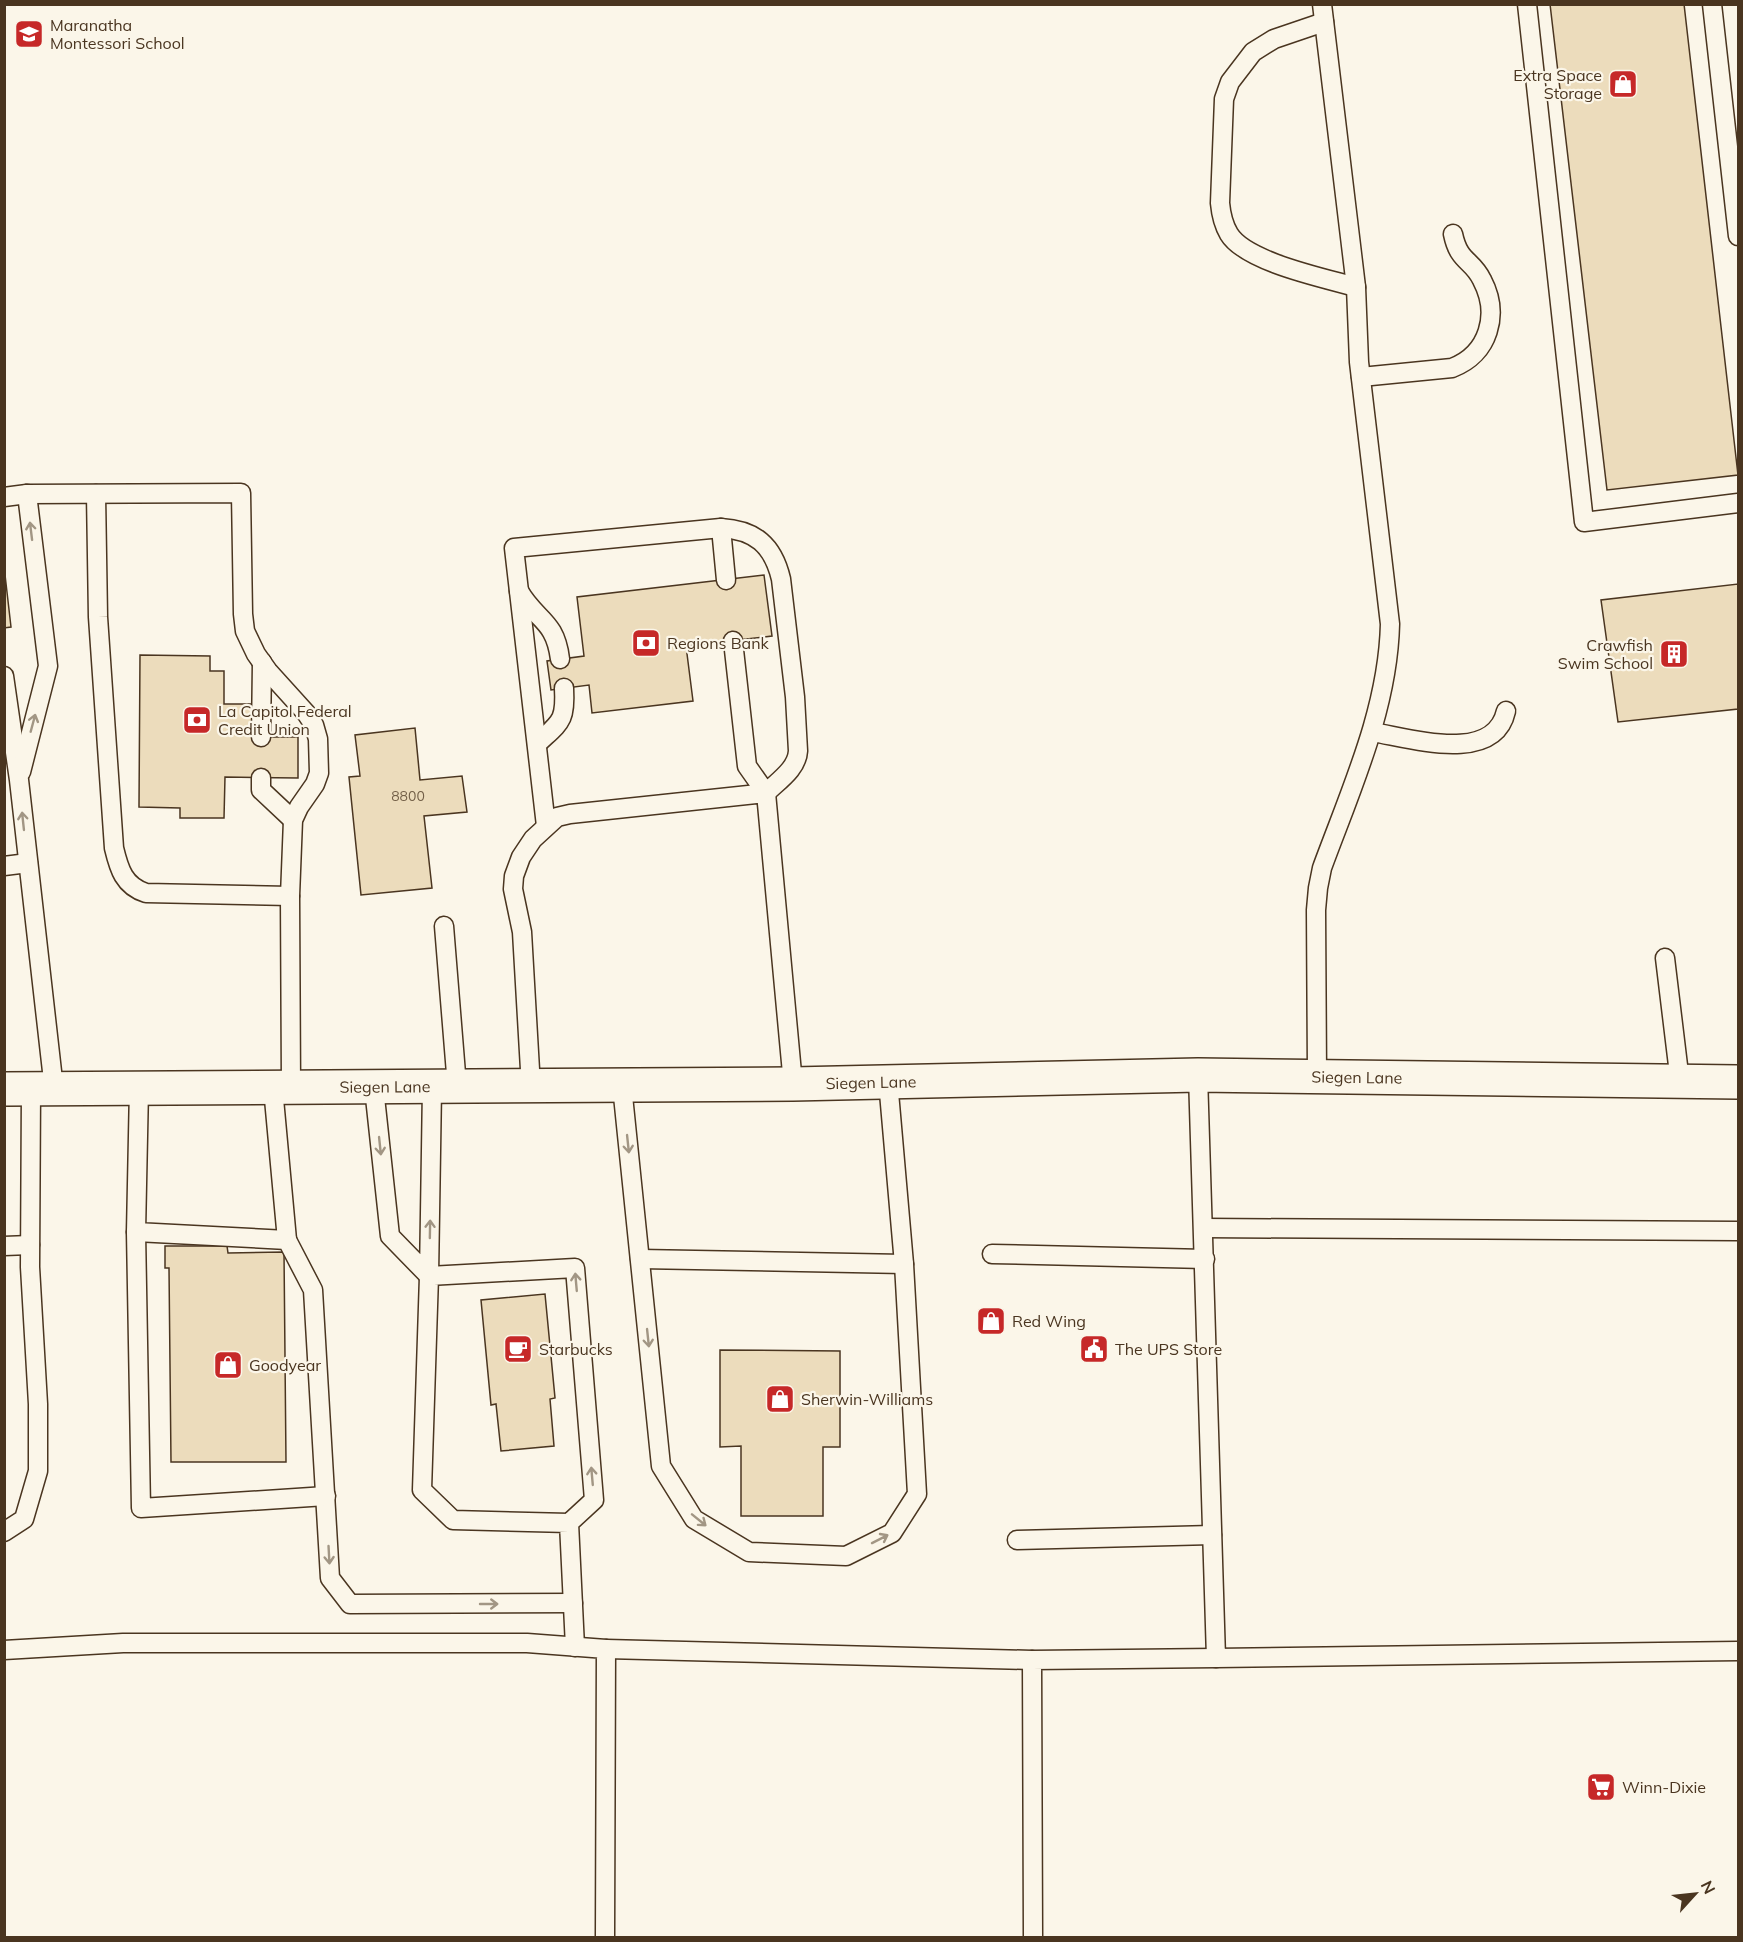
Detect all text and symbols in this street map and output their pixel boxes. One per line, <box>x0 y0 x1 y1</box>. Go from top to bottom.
place label: Maranatha Montessori School <box>50 15 185 53</box>
school or university icon: Maranatha Montessori School <box>13 18 45 50</box>
place label: Extra Space Storage <box>1513 65 1602 103</box>
shop icon: Extra Space Storage <box>1607 68 1639 100</box>
one-way arrow <box>26 522 37 542</box>
bank icon: Regions Bank <box>630 627 662 659</box>
place label: Regions Bank <box>667 633 770 653</box>
place label: Crawfish Swim School <box>1558 635 1653 673</box>
building icon: Crawfish Swim School <box>1658 638 1690 670</box>
place label: La Capitol Federal Credit Union <box>218 701 352 739</box>
bank icon: La Capitol Federal Credit Union <box>181 704 213 736</box>
one-way arrow <box>28 714 40 733</box>
house number: 8800 <box>391 787 425 805</box>
one-way arrow <box>17 812 28 832</box>
street label: Siegen Lane <box>1311 1066 1402 1088</box>
street label: Siegen Lane <box>825 1071 917 1093</box>
street label: Siegen Lane <box>339 1076 431 1097</box>
one-way arrow <box>623 1134 634 1154</box>
one-way arrow <box>375 1135 386 1155</box>
one-way arrow <box>424 1219 436 1239</box>
one-way arrow <box>570 1272 581 1292</box>
shop icon: Red Wing <box>975 1305 1007 1337</box>
place label: Red Wing <box>1012 1311 1086 1331</box>
one-way arrow <box>643 1328 654 1348</box>
cafe icon: Starbucks <box>502 1333 534 1365</box>
public building icon: The UPS Store <box>1078 1333 1110 1365</box>
place label: Starbucks <box>539 1339 613 1359</box>
place label: The UPS Store <box>1115 1339 1222 1359</box>
shop icon: Goodyear <box>212 1349 244 1381</box>
place label: Goodyear <box>249 1355 321 1375</box>
shop icon: Sherwin-Williams <box>764 1383 796 1415</box>
place label: Sherwin-Williams <box>801 1389 933 1409</box>
one-way arrow <box>586 1467 597 1487</box>
one-way arrow <box>691 1514 707 1527</box>
one-way arrow <box>870 1532 888 1544</box>
one-way arrow <box>324 1544 335 1564</box>
one-way arrow <box>478 1598 498 1610</box>
supermarket icon: Winn-Dixie <box>1585 1771 1617 1803</box>
place label: Winn-Dixie <box>1622 1777 1706 1797</box>
north arrow <box>1665 1864 1725 1924</box>
text: N <box>1697 1877 1720 1897</box>

